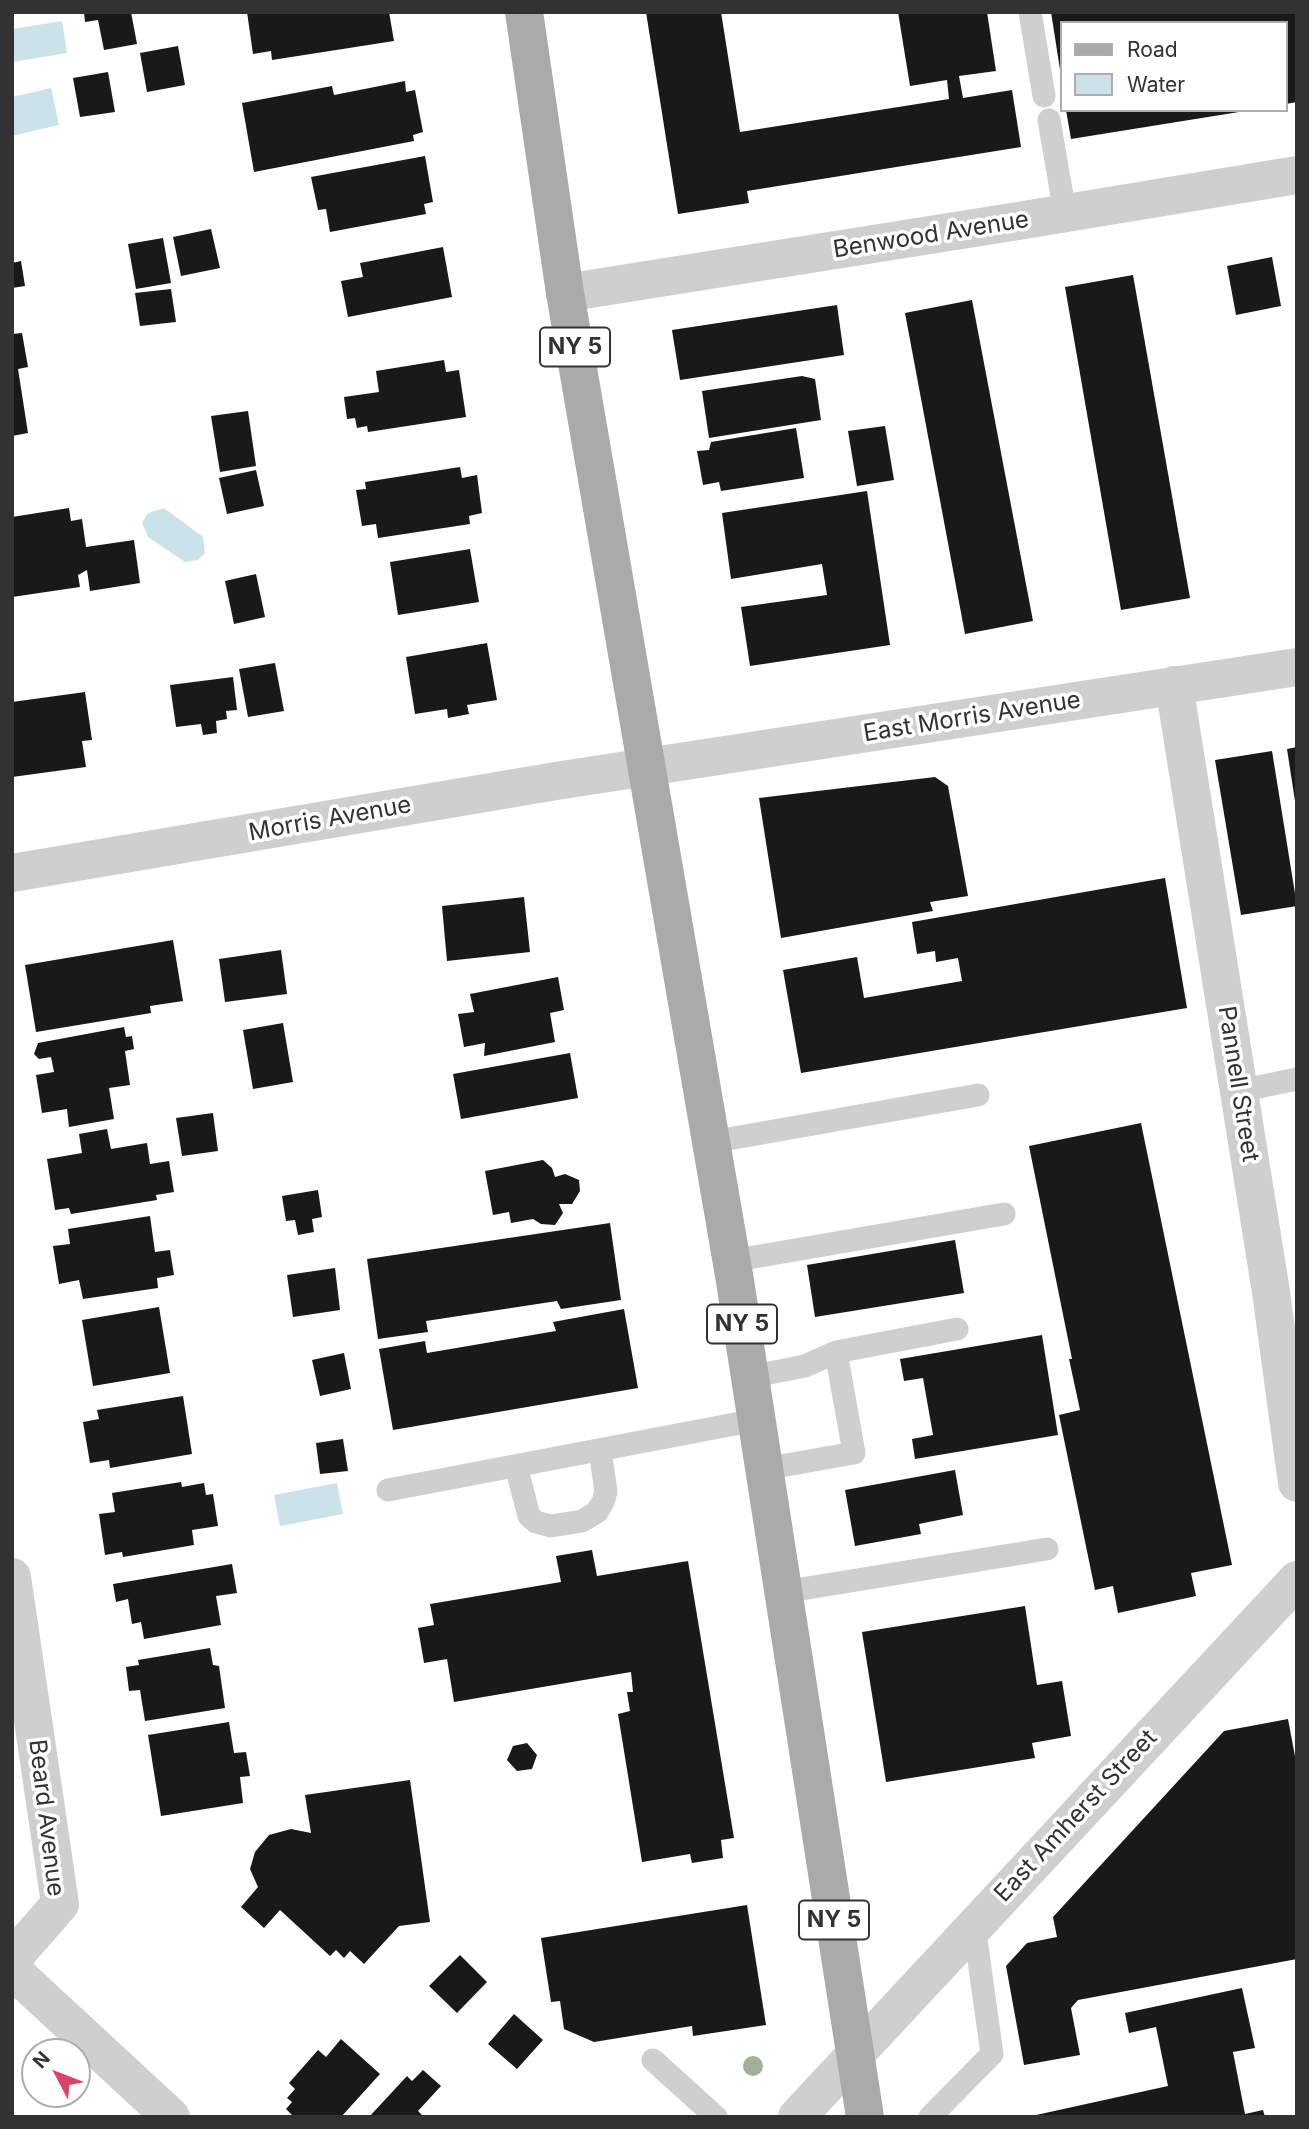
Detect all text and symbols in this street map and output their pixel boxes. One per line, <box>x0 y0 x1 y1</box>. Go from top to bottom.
legend <box>1060 21 1288 112</box>
text: Road <box>1127 37 1178 62</box>
text: Water <box>1127 72 1185 97</box>
street label: Benwood Avenue <box>831 205 1031 265</box>
road number: NY 5 <box>540 328 610 366</box>
street label: East Morris Avenue <box>861 686 1083 748</box>
street label: Morris Avenue <box>247 791 413 847</box>
street label: Pannell Street <box>1211 1004 1265 1164</box>
road number: NY 5 <box>707 1304 777 1344</box>
street label: East Amherst Street <box>989 1724 1163 1908</box>
street label: Beard Avenue <box>22 1738 70 1898</box>
road number: NY 5 <box>799 1900 869 1940</box>
north arrow <box>21 2038 91 2108</box>
text: N <box>28 2047 55 2073</box>

